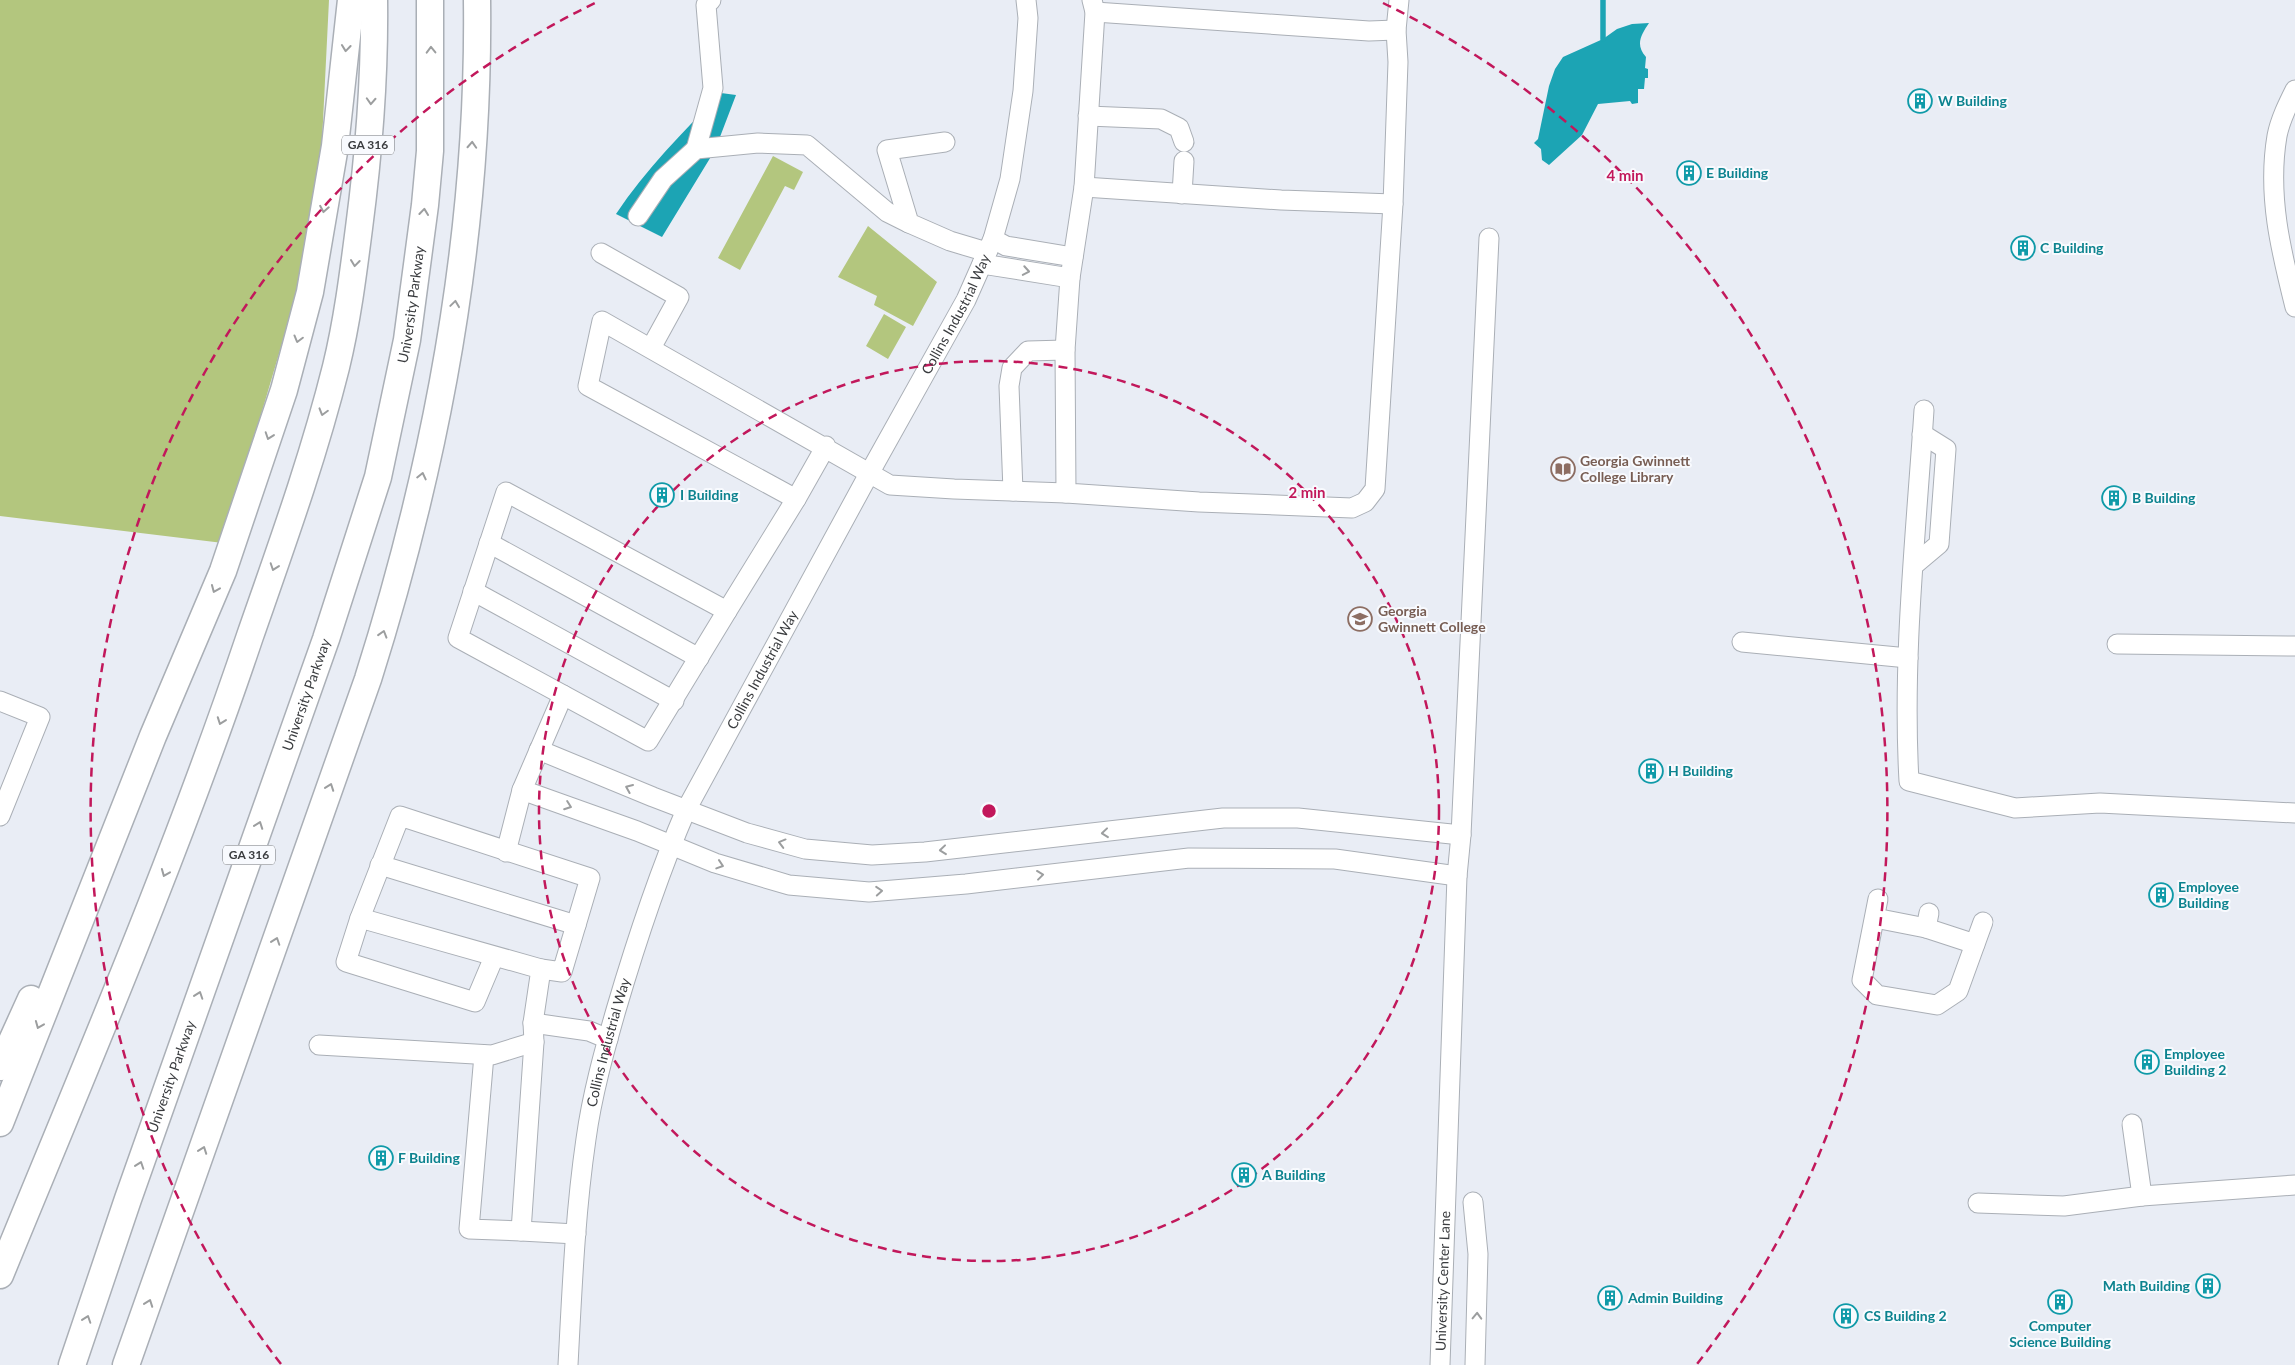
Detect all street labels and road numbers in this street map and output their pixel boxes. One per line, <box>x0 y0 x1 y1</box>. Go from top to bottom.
road number: GA 316 <box>342 136 394 154</box>
street label: University Parkway <box>393 244 428 365</box>
street label: Collins Industrial Way <box>917 251 994 377</box>
street label: Collins Industrial Way <box>723 606 802 732</box>
street label: University Parkway <box>278 635 334 753</box>
road number: GA 316 <box>223 846 275 864</box>
street label: Collins Industrial Way <box>583 975 633 1108</box>
street label: University Parkway <box>143 1017 199 1135</box>
street label: University Center Lane <box>1431 1211 1453 1351</box>

